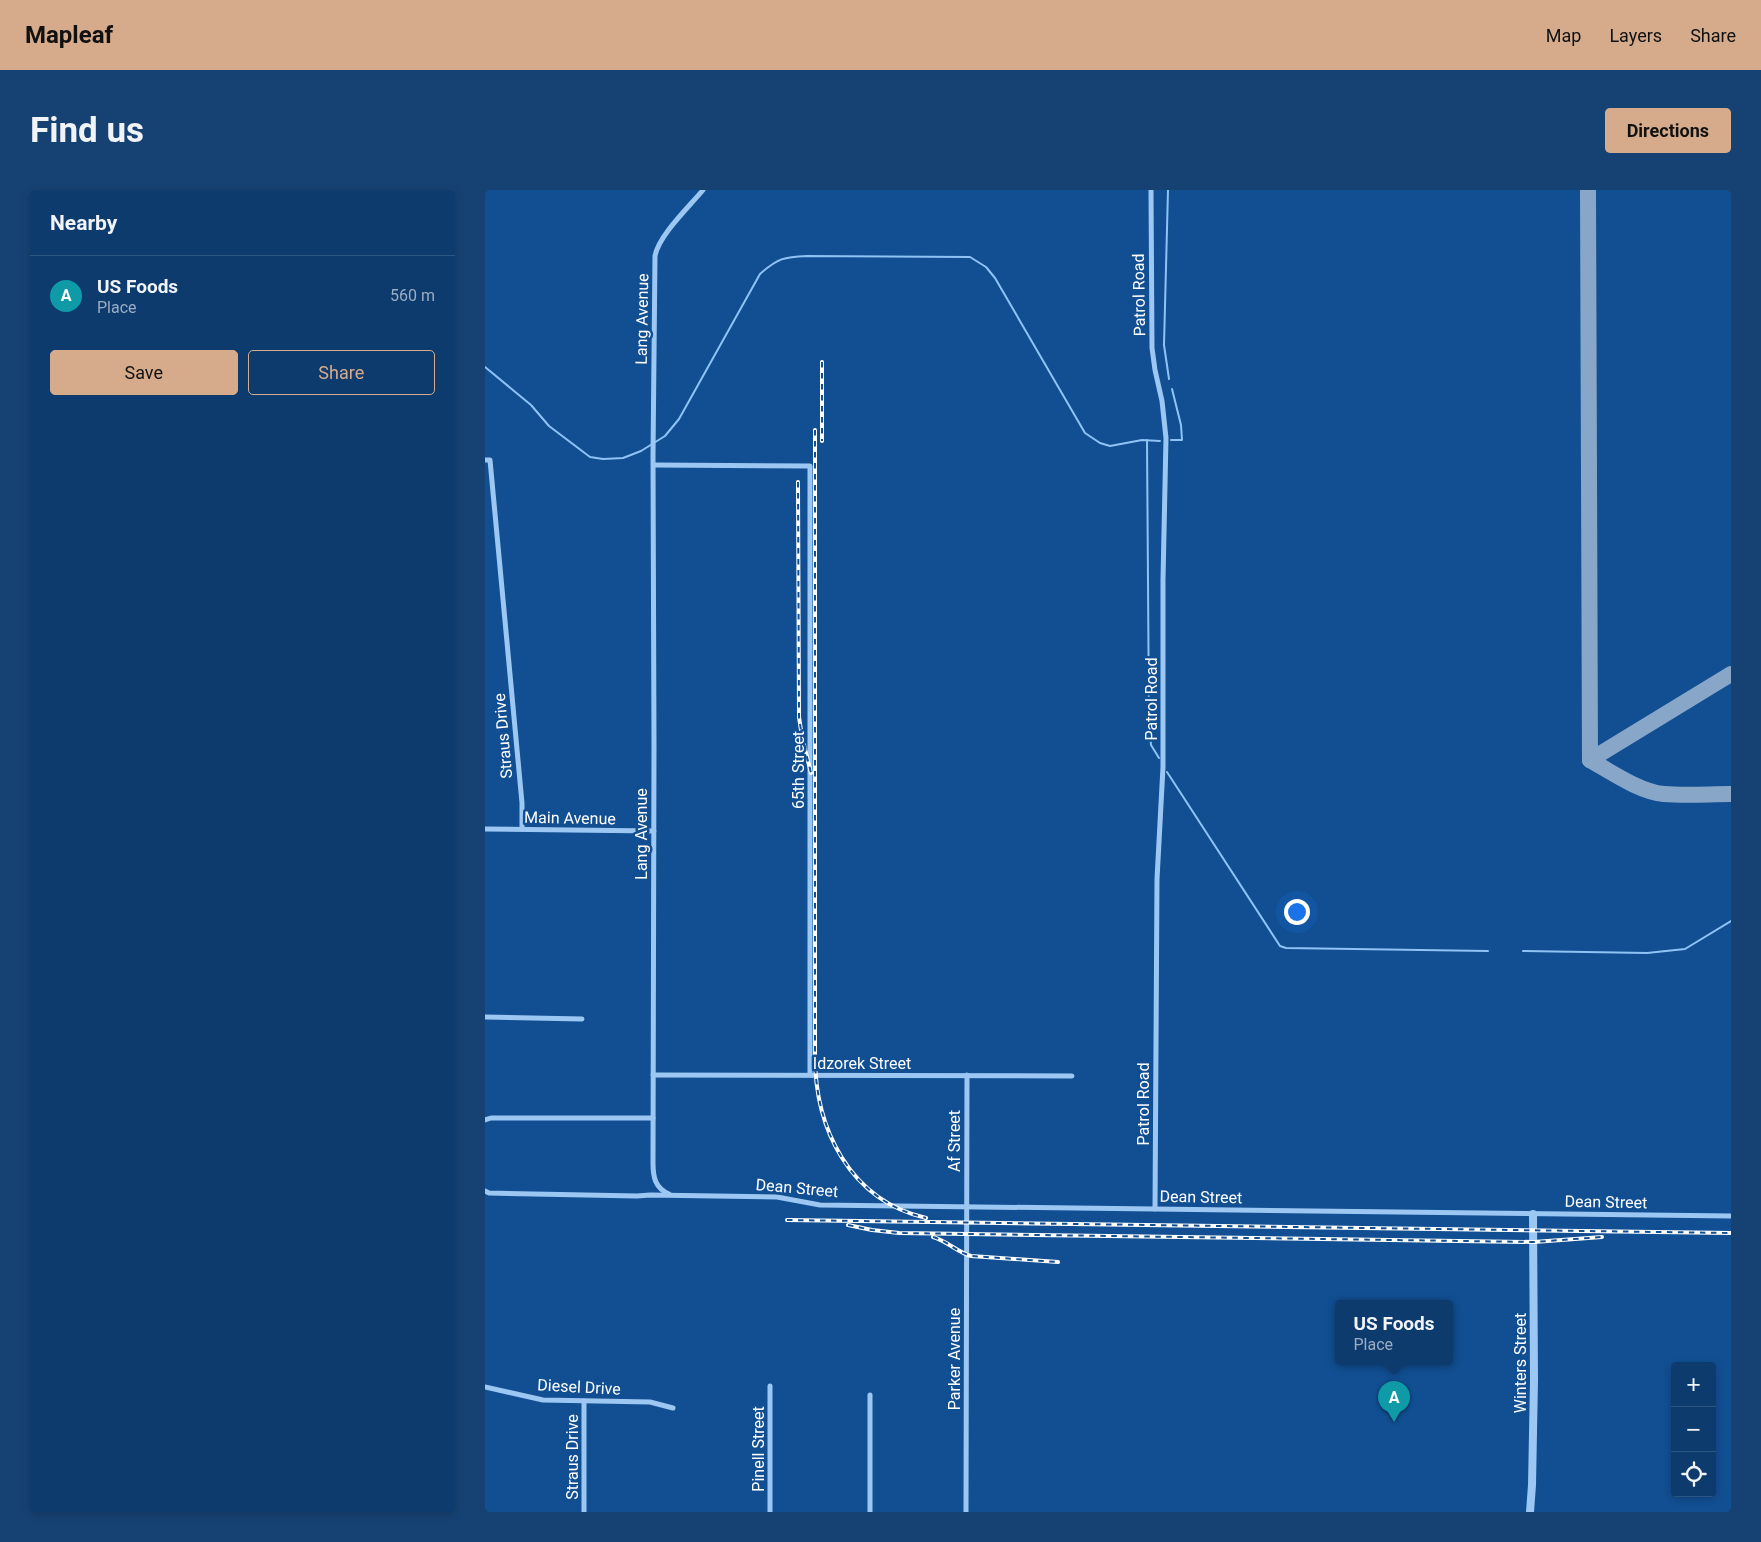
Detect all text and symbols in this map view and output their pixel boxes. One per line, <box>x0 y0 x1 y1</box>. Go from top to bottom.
text: Mapleaf <box>25 21 113 49</box>
text: Map <box>1546 25 1581 46</box>
text: Layers <box>1609 25 1662 46</box>
text: Share <box>1690 25 1736 46</box>
button: Directions <box>1605 108 1731 153</box>
text: Find us <box>30 110 144 151</box>
text: Nearby <box>50 211 117 235</box>
street label: Patrol Road <box>1129 253 1149 337</box>
street label: Lang Avenue <box>632 273 652 365</box>
text: US Foods <box>97 275 178 298</box>
text: A <box>61 286 71 305</box>
text: 560 m <box>390 286 435 305</box>
text: Place <box>97 298 137 317</box>
button: Save <box>50 350 238 395</box>
button: Share <box>248 350 435 395</box>
street label: Patrol Road <box>1142 658 1161 740</box>
street label: Straus Drive <box>490 693 516 779</box>
street label: 65th Street <box>789 731 808 809</box>
street label: Lang Avenue <box>632 788 651 880</box>
street label: Main Avenue <box>524 808 616 828</box>
your location <box>1284 899 1310 925</box>
street label: Idzorek Street <box>813 1054 911 1073</box>
street label: Patrol Road <box>1134 1063 1153 1145</box>
street label: Af Street <box>945 1110 964 1172</box>
street label: Dean Street <box>755 1175 839 1201</box>
street label: Dean Street <box>1159 1187 1243 1207</box>
street label: Dean Street <box>1564 1192 1648 1212</box>
popup <box>1335 1300 1453 1365</box>
street label: Parker Avenue <box>945 1308 964 1410</box>
text: US Foods <box>1353 1312 1435 1335</box>
street label: Winters Street <box>1511 1313 1530 1413</box>
text: Place <box>1353 1335 1393 1354</box>
map controls <box>1671 1362 1716 1497</box>
button: + <box>1671 1362 1716 1407</box>
street label: Diesel Drive <box>537 1375 621 1399</box>
pin: A <box>1378 1381 1410 1422</box>
street label: Pinell Street <box>749 1406 768 1492</box>
button: − <box>1671 1407 1716 1452</box>
street label: Straus Drive <box>563 1414 582 1500</box>
button: locate <box>1671 1452 1716 1497</box>

